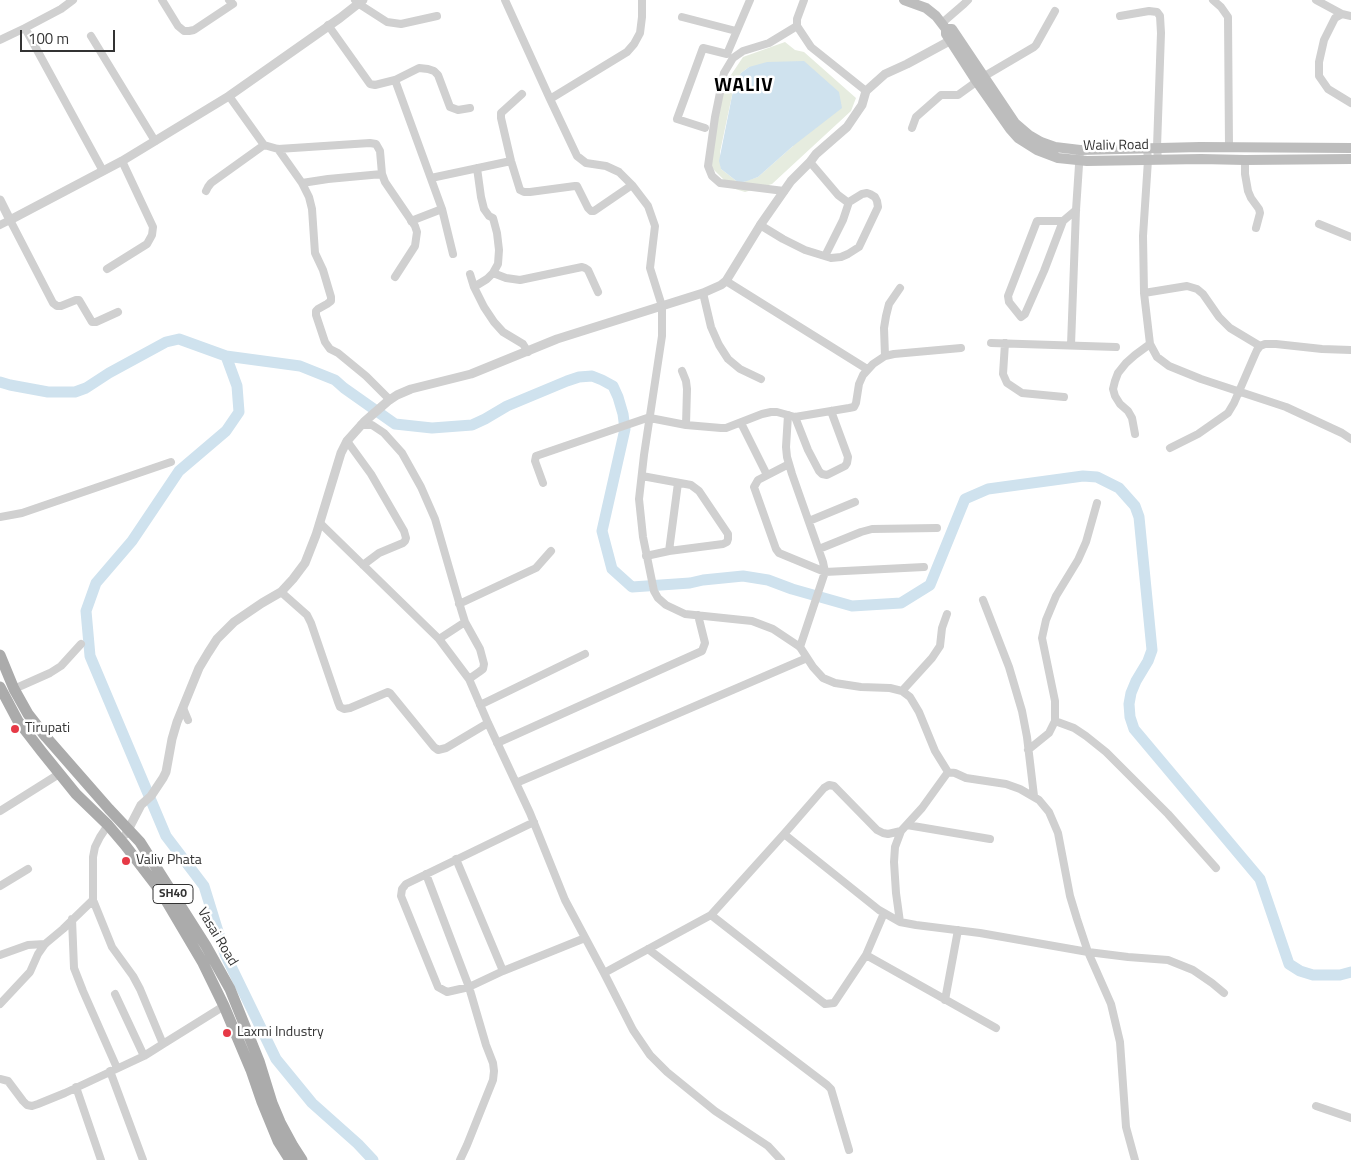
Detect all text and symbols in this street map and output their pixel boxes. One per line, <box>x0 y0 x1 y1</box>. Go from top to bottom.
scale bar <box>22 20 118 52</box>
text: 100 m <box>28 27 69 50</box>
district label: WALIV <box>714 75 774 97</box>
street label: Waliv Road <box>1083 137 1149 155</box>
place label: Tirupati <box>25 721 70 737</box>
marker: Tirupati <box>9 723 21 735</box>
place label: Valiv Phata <box>136 853 202 869</box>
marker: Valiv Phata <box>120 855 132 867</box>
road number: SH40 <box>153 884 193 904</box>
street label: Vasai Road <box>193 905 241 969</box>
place label: Laxmi Industry <box>237 1025 324 1041</box>
marker: Laxmi Industry <box>221 1027 233 1039</box>

